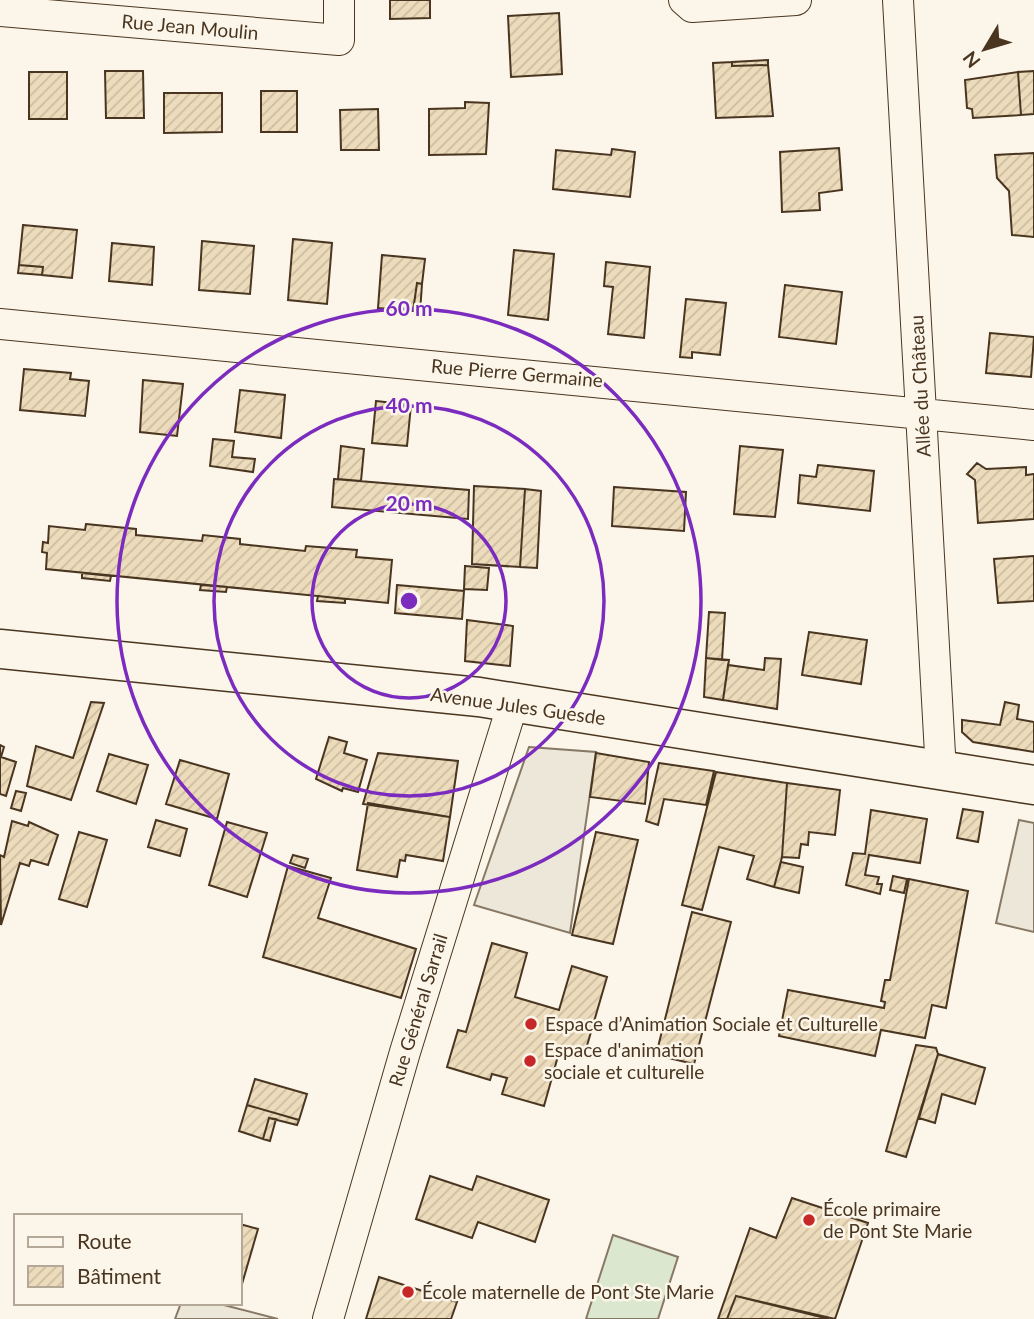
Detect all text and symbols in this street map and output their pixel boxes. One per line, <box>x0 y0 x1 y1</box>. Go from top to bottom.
street label: Rue Jean Moulin <box>121 9 260 44</box>
north arrow <box>950 14 1020 84</box>
text: N <box>958 47 985 73</box>
text: 60 m <box>385 295 433 320</box>
street label: Allée du Château <box>904 314 935 458</box>
street label: Rue Pierre Germaine <box>430 354 604 391</box>
text: 40 m <box>385 392 433 417</box>
text: 20 m <box>385 490 433 515</box>
centre of rings <box>397 589 421 613</box>
street label: Avenue Jules Guesde <box>429 682 607 729</box>
street label: Rue Général Sarrail <box>383 931 452 1089</box>
place label: Espace d’Animation Sociale et Culturelle <box>545 1012 878 1035</box>
marker: Espace d’Animation Sociale et Culturelle <box>523 1016 539 1032</box>
place label: Espace d'animation sociale et culturelle <box>544 1038 704 1083</box>
marker: Espace d'animation sociale et culturelle <box>522 1053 538 1069</box>
place label: École primaire de Pont Ste Marie <box>823 1197 972 1242</box>
marker: École primaire de Pont Ste Marie <box>801 1212 817 1228</box>
legend <box>14 1214 242 1305</box>
text: Route <box>77 1228 132 1253</box>
text: Bâtiment <box>77 1263 162 1288</box>
place label: École maternelle de Pont Ste Marie <box>422 1280 714 1303</box>
marker: École maternelle de Pont Ste Marie <box>400 1284 416 1300</box>

